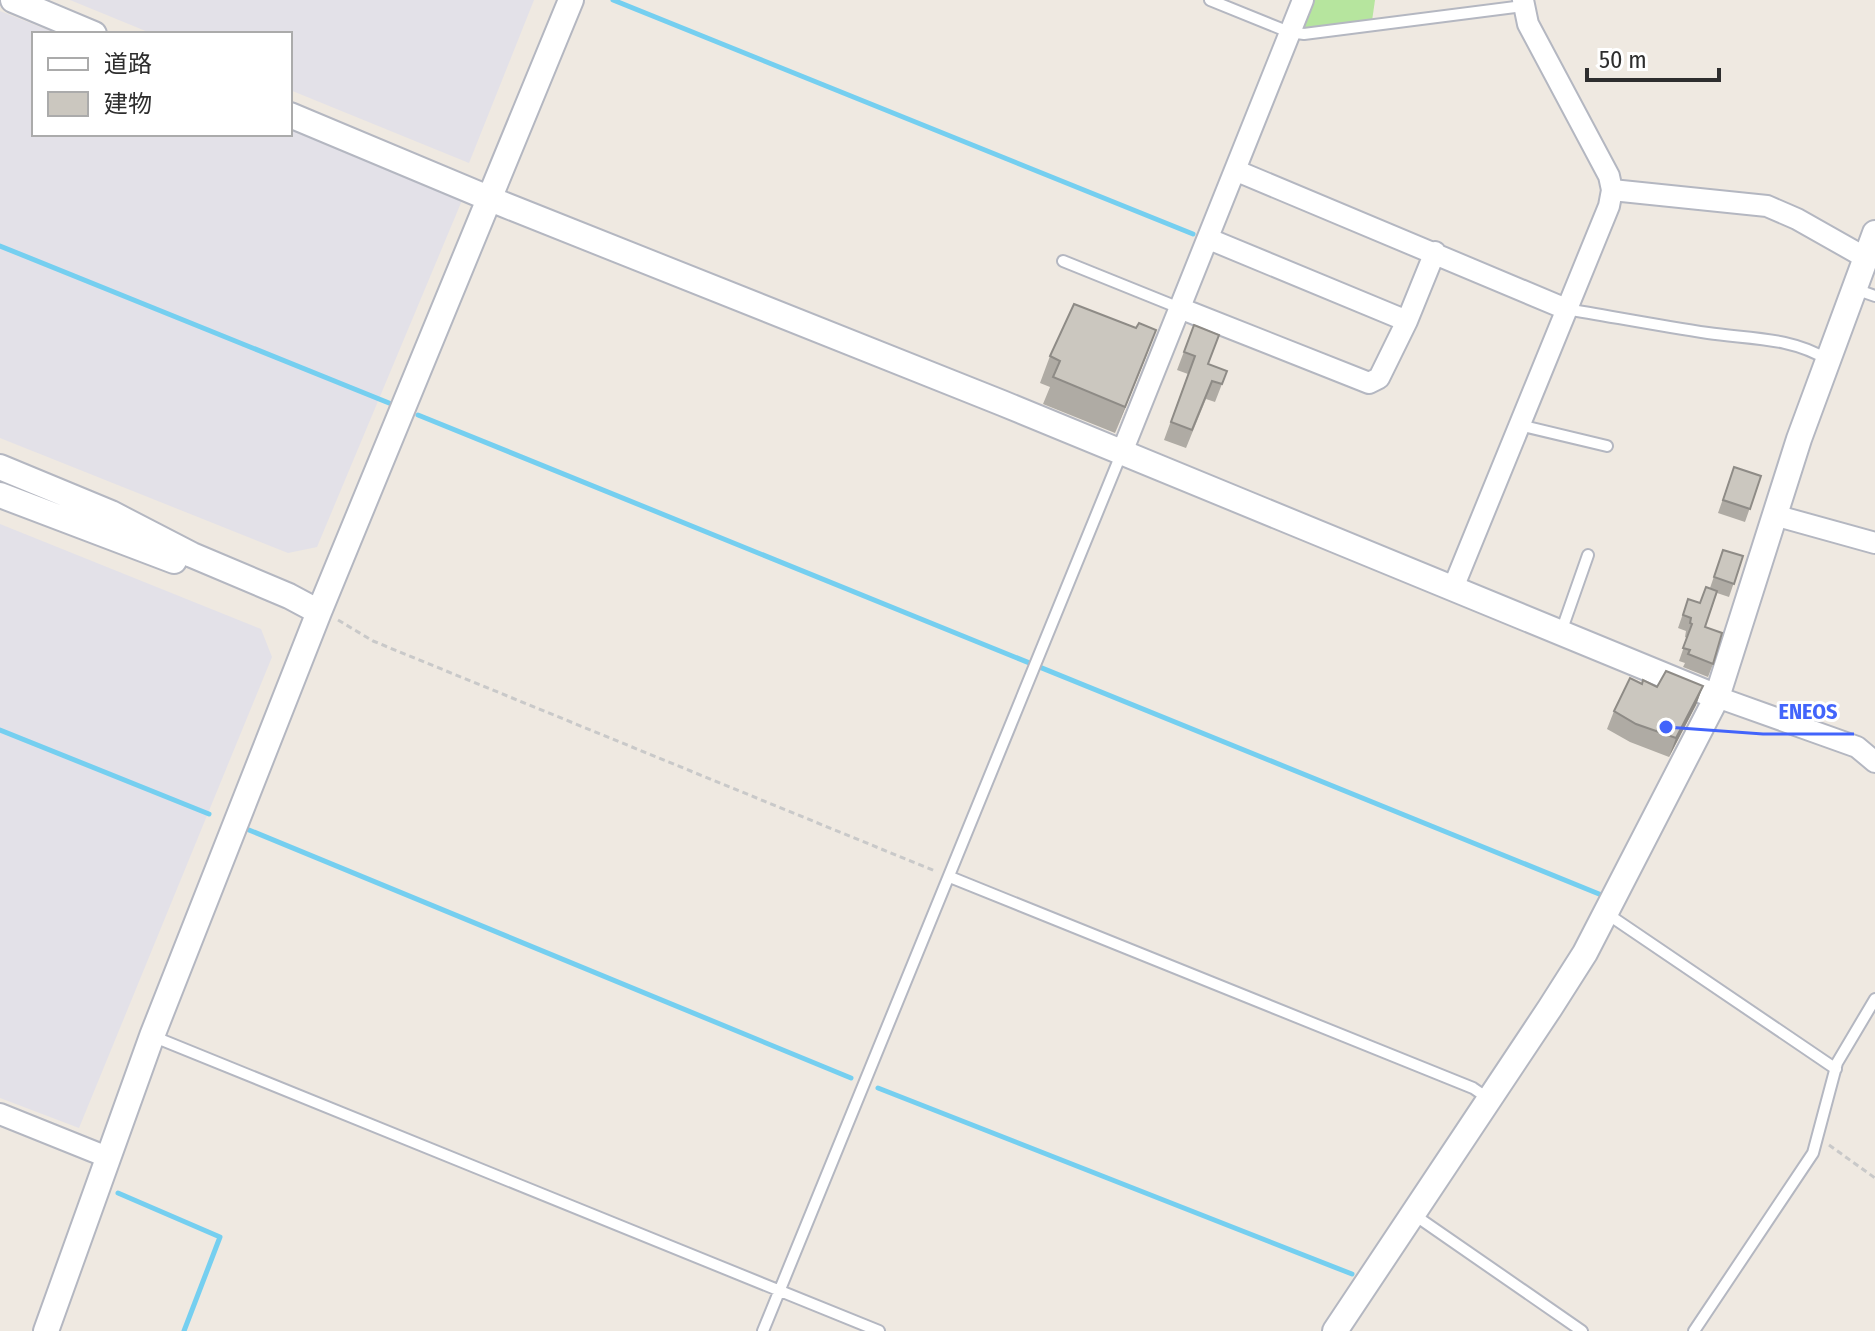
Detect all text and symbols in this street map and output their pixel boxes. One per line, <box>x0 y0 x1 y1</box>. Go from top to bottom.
legend <box>32 32 292 136</box>
scale bar <box>1587 32 1719 82</box>
text: 50 m <box>1599 46 1647 74</box>
text: 道路 <box>104 50 152 78</box>
text: 建物 <box>104 90 152 118</box>
callout: ENEOS <box>1763 688 1854 734</box>
text: ENEOS <box>1778 698 1838 725</box>

